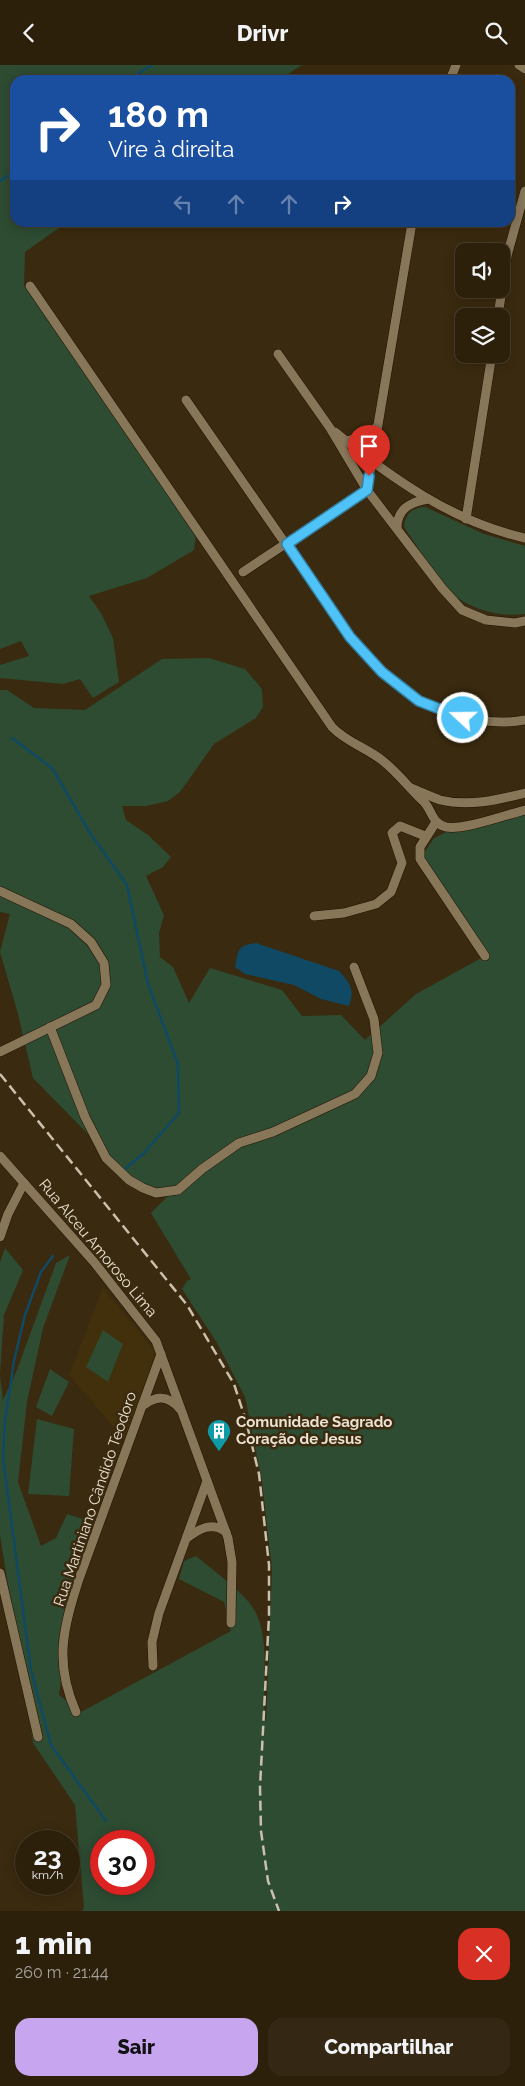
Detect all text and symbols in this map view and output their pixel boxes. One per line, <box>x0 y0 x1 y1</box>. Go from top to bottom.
icon: back <box>15 19 43 47</box>
icon: search <box>482 19 510 47</box>
text: Drivr <box>237 20 288 46</box>
text: 180 m <box>108 94 209 135</box>
icon: right <box>25 95 90 160</box>
text: Vire à direita <box>108 136 234 162</box>
icon: left <box>169 190 197 218</box>
icon: ahead <box>222 190 250 218</box>
icon: ahead <box>275 190 303 218</box>
icon: right <box>328 190 356 218</box>
map controls <box>455 243 510 363</box>
button: sound <box>455 243 510 298</box>
button: layers <box>455 308 510 363</box>
pin <box>348 425 390 476</box>
icon: arrive <box>355 432 383 460</box>
position arrow <box>436 691 488 743</box>
street label: Rua Alceu Amoroso Lima <box>35 1175 161 1321</box>
street label: Rua Martiniano Cândido Teodoro <box>50 1389 140 1609</box>
place label: Comunidade Sagrado Coração de Jesus <box>236 1413 392 1448</box>
building icon: Comunidade Sagrado Coração de Jesus <box>206 1418 232 1452</box>
speed limit sign: 30 <box>90 1830 155 1895</box>
text: 23 <box>33 1841 62 1871</box>
text: km/h <box>32 1868 63 1882</box>
text: 1 min <box>15 1926 92 1961</box>
button: close <box>458 1928 510 1980</box>
text: 260 m · 21:44 <box>15 1963 108 1982</box>
button: Sair <box>15 2018 258 2076</box>
button: Compartilhar <box>268 2018 510 2076</box>

